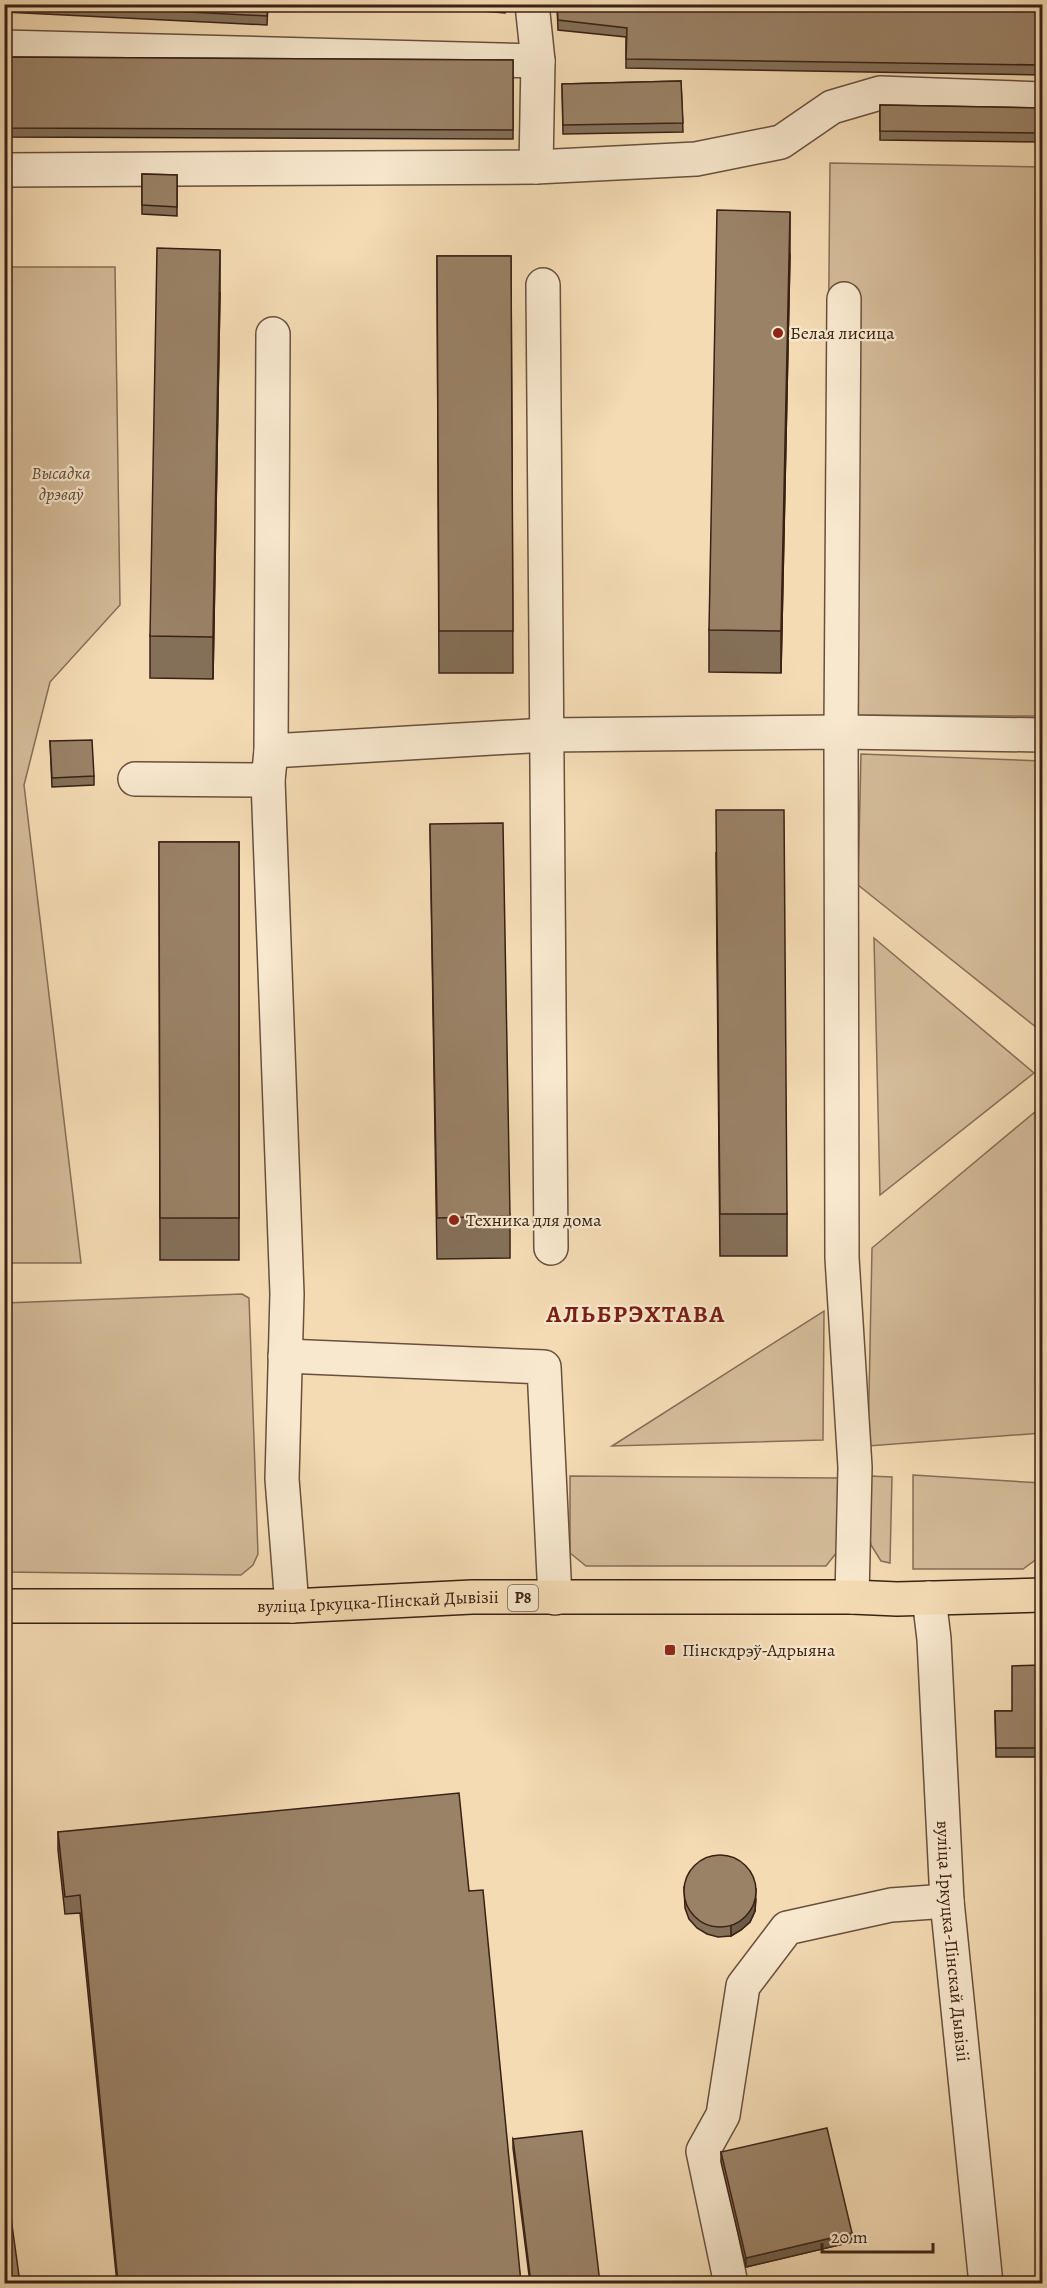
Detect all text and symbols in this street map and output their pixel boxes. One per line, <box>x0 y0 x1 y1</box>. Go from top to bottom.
place label: Белая лисица <box>790 321 895 345</box>
marker: Белая лисица <box>771 326 785 340</box>
park label: Высадка дрэваў <box>31 461 91 506</box>
place label: Техника для дома <box>466 1208 602 1232</box>
marker: Техника для дома <box>447 1213 461 1227</box>
district label: АЛЬБРЭХТАВА <box>545 1298 726 1330</box>
street label: вуліца Іркуцка-Пінскай Дывізіі <box>257 1585 499 1618</box>
road number: Р8 <box>508 1585 538 1611</box>
place label: Пінскдрэў-Адрыяна <box>682 1638 836 1662</box>
marker: Пінскдрэў-Адрыяна <box>663 1643 677 1657</box>
street label: вуліца Іркуцка-Пінскай Дывізіі <box>931 1820 975 2063</box>
scale bar <box>822 2216 933 2254</box>
text: 20 m <box>831 2225 868 2249</box>

